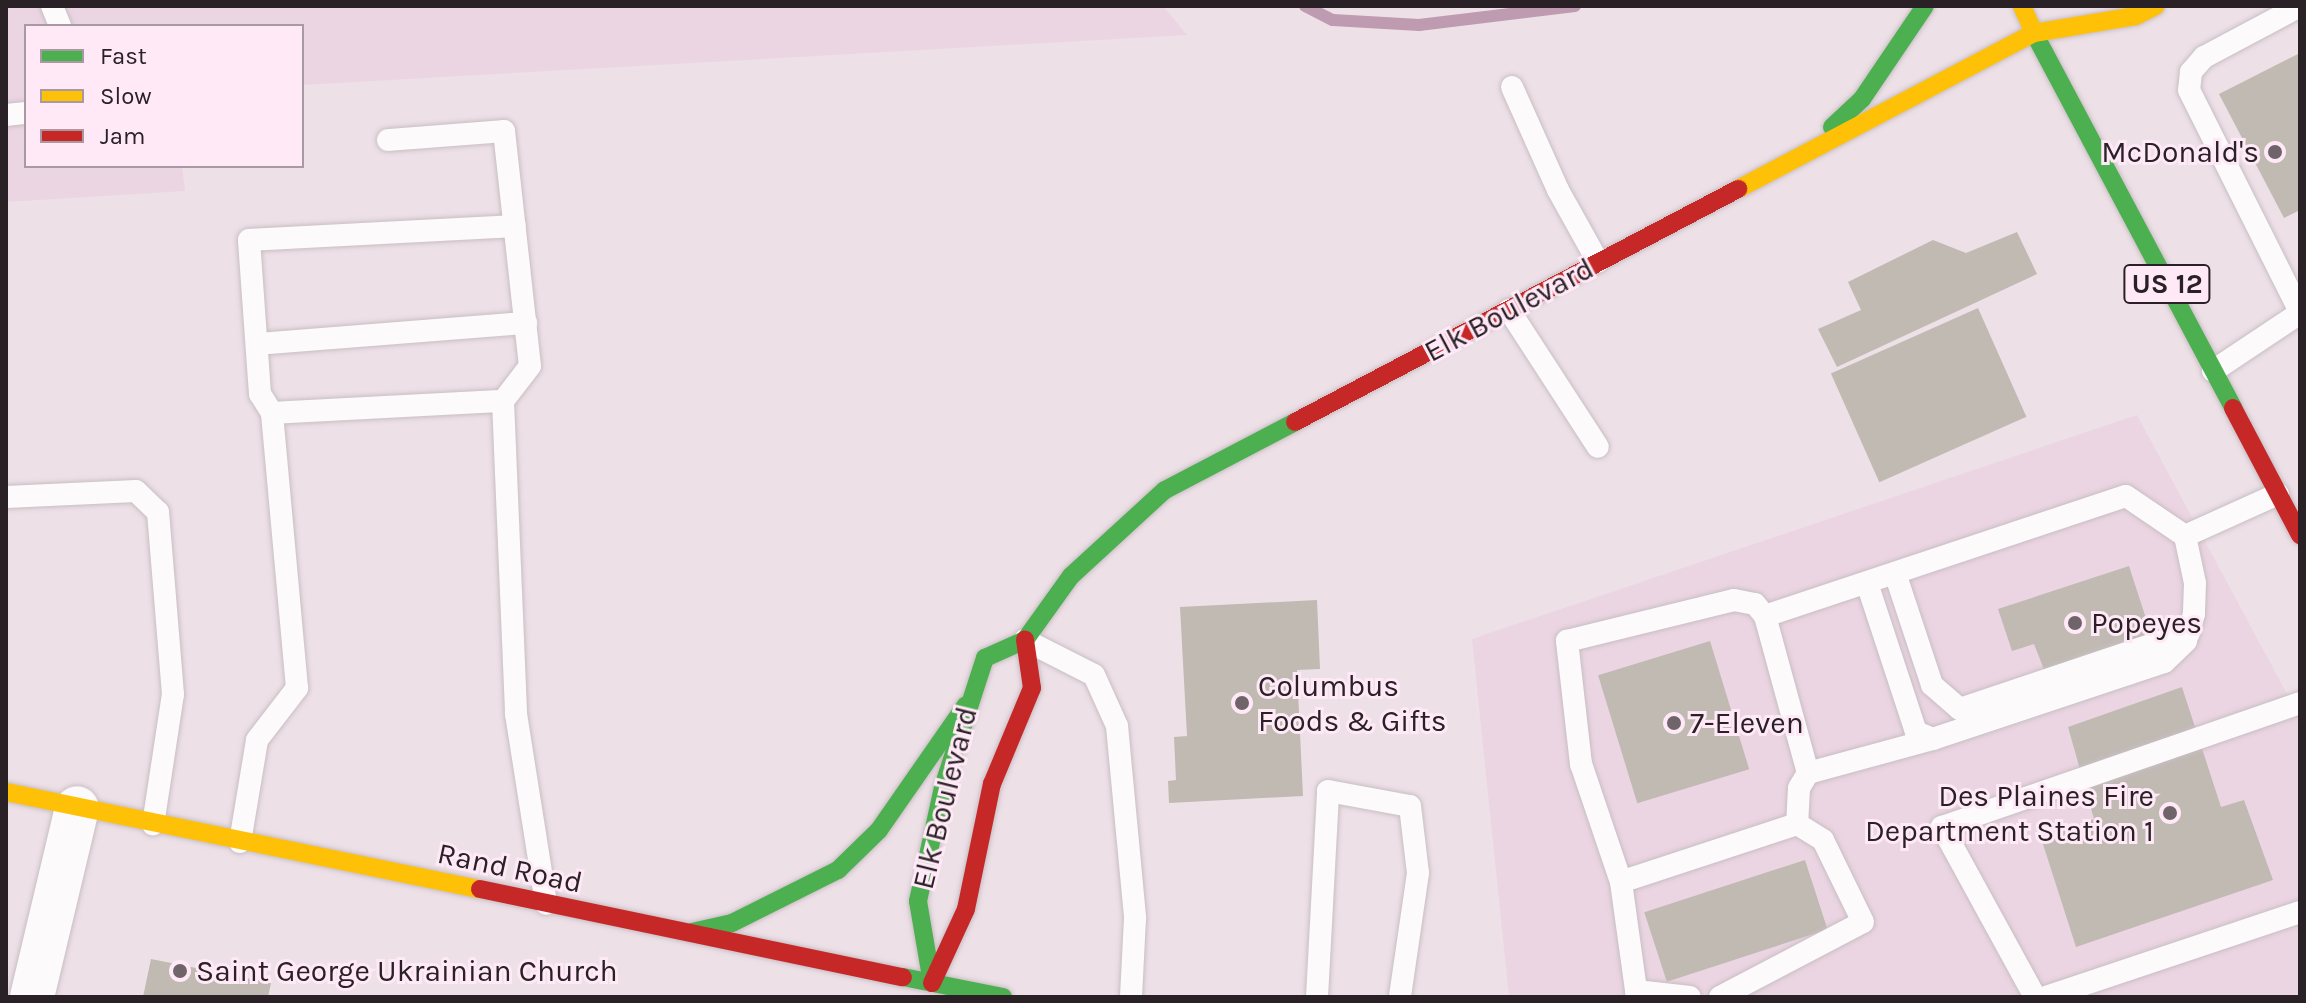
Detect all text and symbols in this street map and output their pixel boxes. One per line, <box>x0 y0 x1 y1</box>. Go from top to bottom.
legend <box>24 24 304 168</box>
text: Fast <box>100 42 147 70</box>
text: Slow <box>100 82 152 110</box>
text: Jam <box>100 122 145 150</box>
place label: McDonald's <box>2101 134 2259 170</box>
marker: McDonald's <box>2266 143 2284 161</box>
street label: Elk Boulevard <box>1418 250 1600 370</box>
road number: US 12 <box>2123 260 2211 308</box>
place label: Popeyes <box>2091 605 2202 641</box>
marker: Popeyes <box>2066 614 2084 632</box>
place label: Columbus Foods & Gifts <box>1258 668 1446 738</box>
marker: Columbus Foods & Gifts <box>1233 694 1251 712</box>
street label: Elk Boulevard <box>905 703 985 893</box>
place label: 7-Eleven <box>1690 705 1804 741</box>
marker: 7-Eleven <box>1665 714 1683 732</box>
place label: Des Plaines Fire Department Station 1 <box>1865 778 2154 848</box>
marker: Des Plaines Fire Department Station 1 <box>2161 804 2179 822</box>
street label: Rand Road <box>434 835 586 901</box>
place label: Saint George Ukrainian Church <box>196 953 618 989</box>
marker: Saint George Ukrainian Church <box>171 962 189 980</box>

